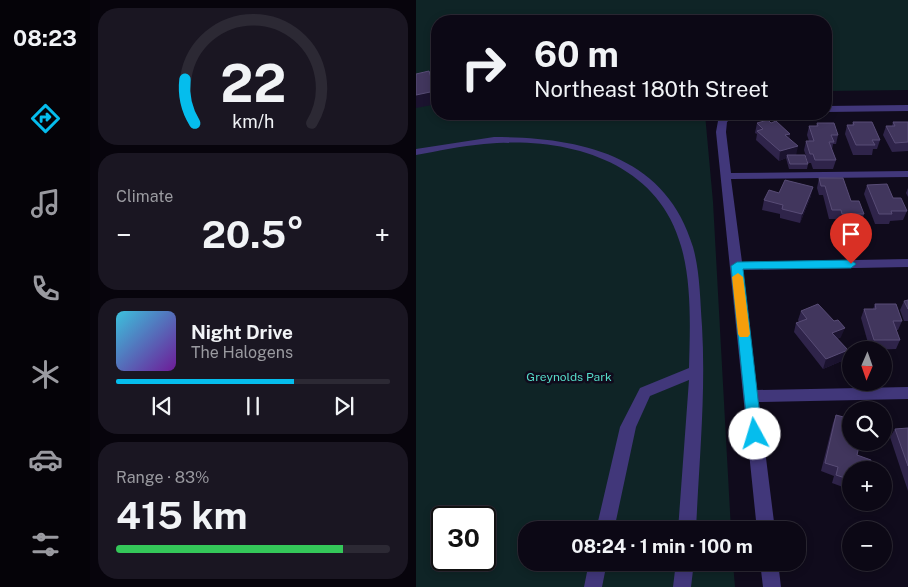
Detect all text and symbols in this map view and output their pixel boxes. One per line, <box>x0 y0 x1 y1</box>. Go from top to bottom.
text: 08:23 <box>13 25 77 51</box>
text: 60 m <box>534 34 619 75</box>
icon: right <box>451 35 516 100</box>
text: 22 <box>220 53 286 114</box>
text: Northeast 180th Street <box>534 76 769 102</box>
icon: directions <box>28 101 63 136</box>
text: km/h <box>232 111 274 132</box>
icon: music <box>28 186 63 221</box>
text: Climate <box>116 187 173 206</box>
text: 20.5° <box>202 212 304 257</box>
pin <box>830 213 872 264</box>
text: − <box>116 218 132 251</box>
text: + <box>374 218 390 251</box>
icon: arrive <box>837 220 865 248</box>
icon: phone <box>28 271 63 306</box>
text: Night Drive <box>191 321 293 343</box>
north arrow <box>842 341 892 391</box>
map controls <box>842 341 892 571</box>
text: The Halogens <box>191 343 293 362</box>
icon: climate <box>28 357 63 392</box>
park label: Greynolds Park <box>526 370 612 384</box>
icon: previous <box>148 392 176 420</box>
icon: pause <box>239 392 267 420</box>
icon: next <box>330 392 358 420</box>
button: search <box>842 401 892 451</box>
position arrow <box>728 407 780 459</box>
icon: car <box>28 442 63 477</box>
button: + <box>842 461 892 511</box>
text: Range · 83% <box>116 468 210 487</box>
text: 415 km <box>116 493 247 538</box>
speed limit sign: 30 <box>431 506 496 571</box>
button: − <box>842 521 892 571</box>
icon: filters <box>28 527 63 562</box>
text: 08:24 · 1 min · 100 m <box>571 535 753 557</box>

